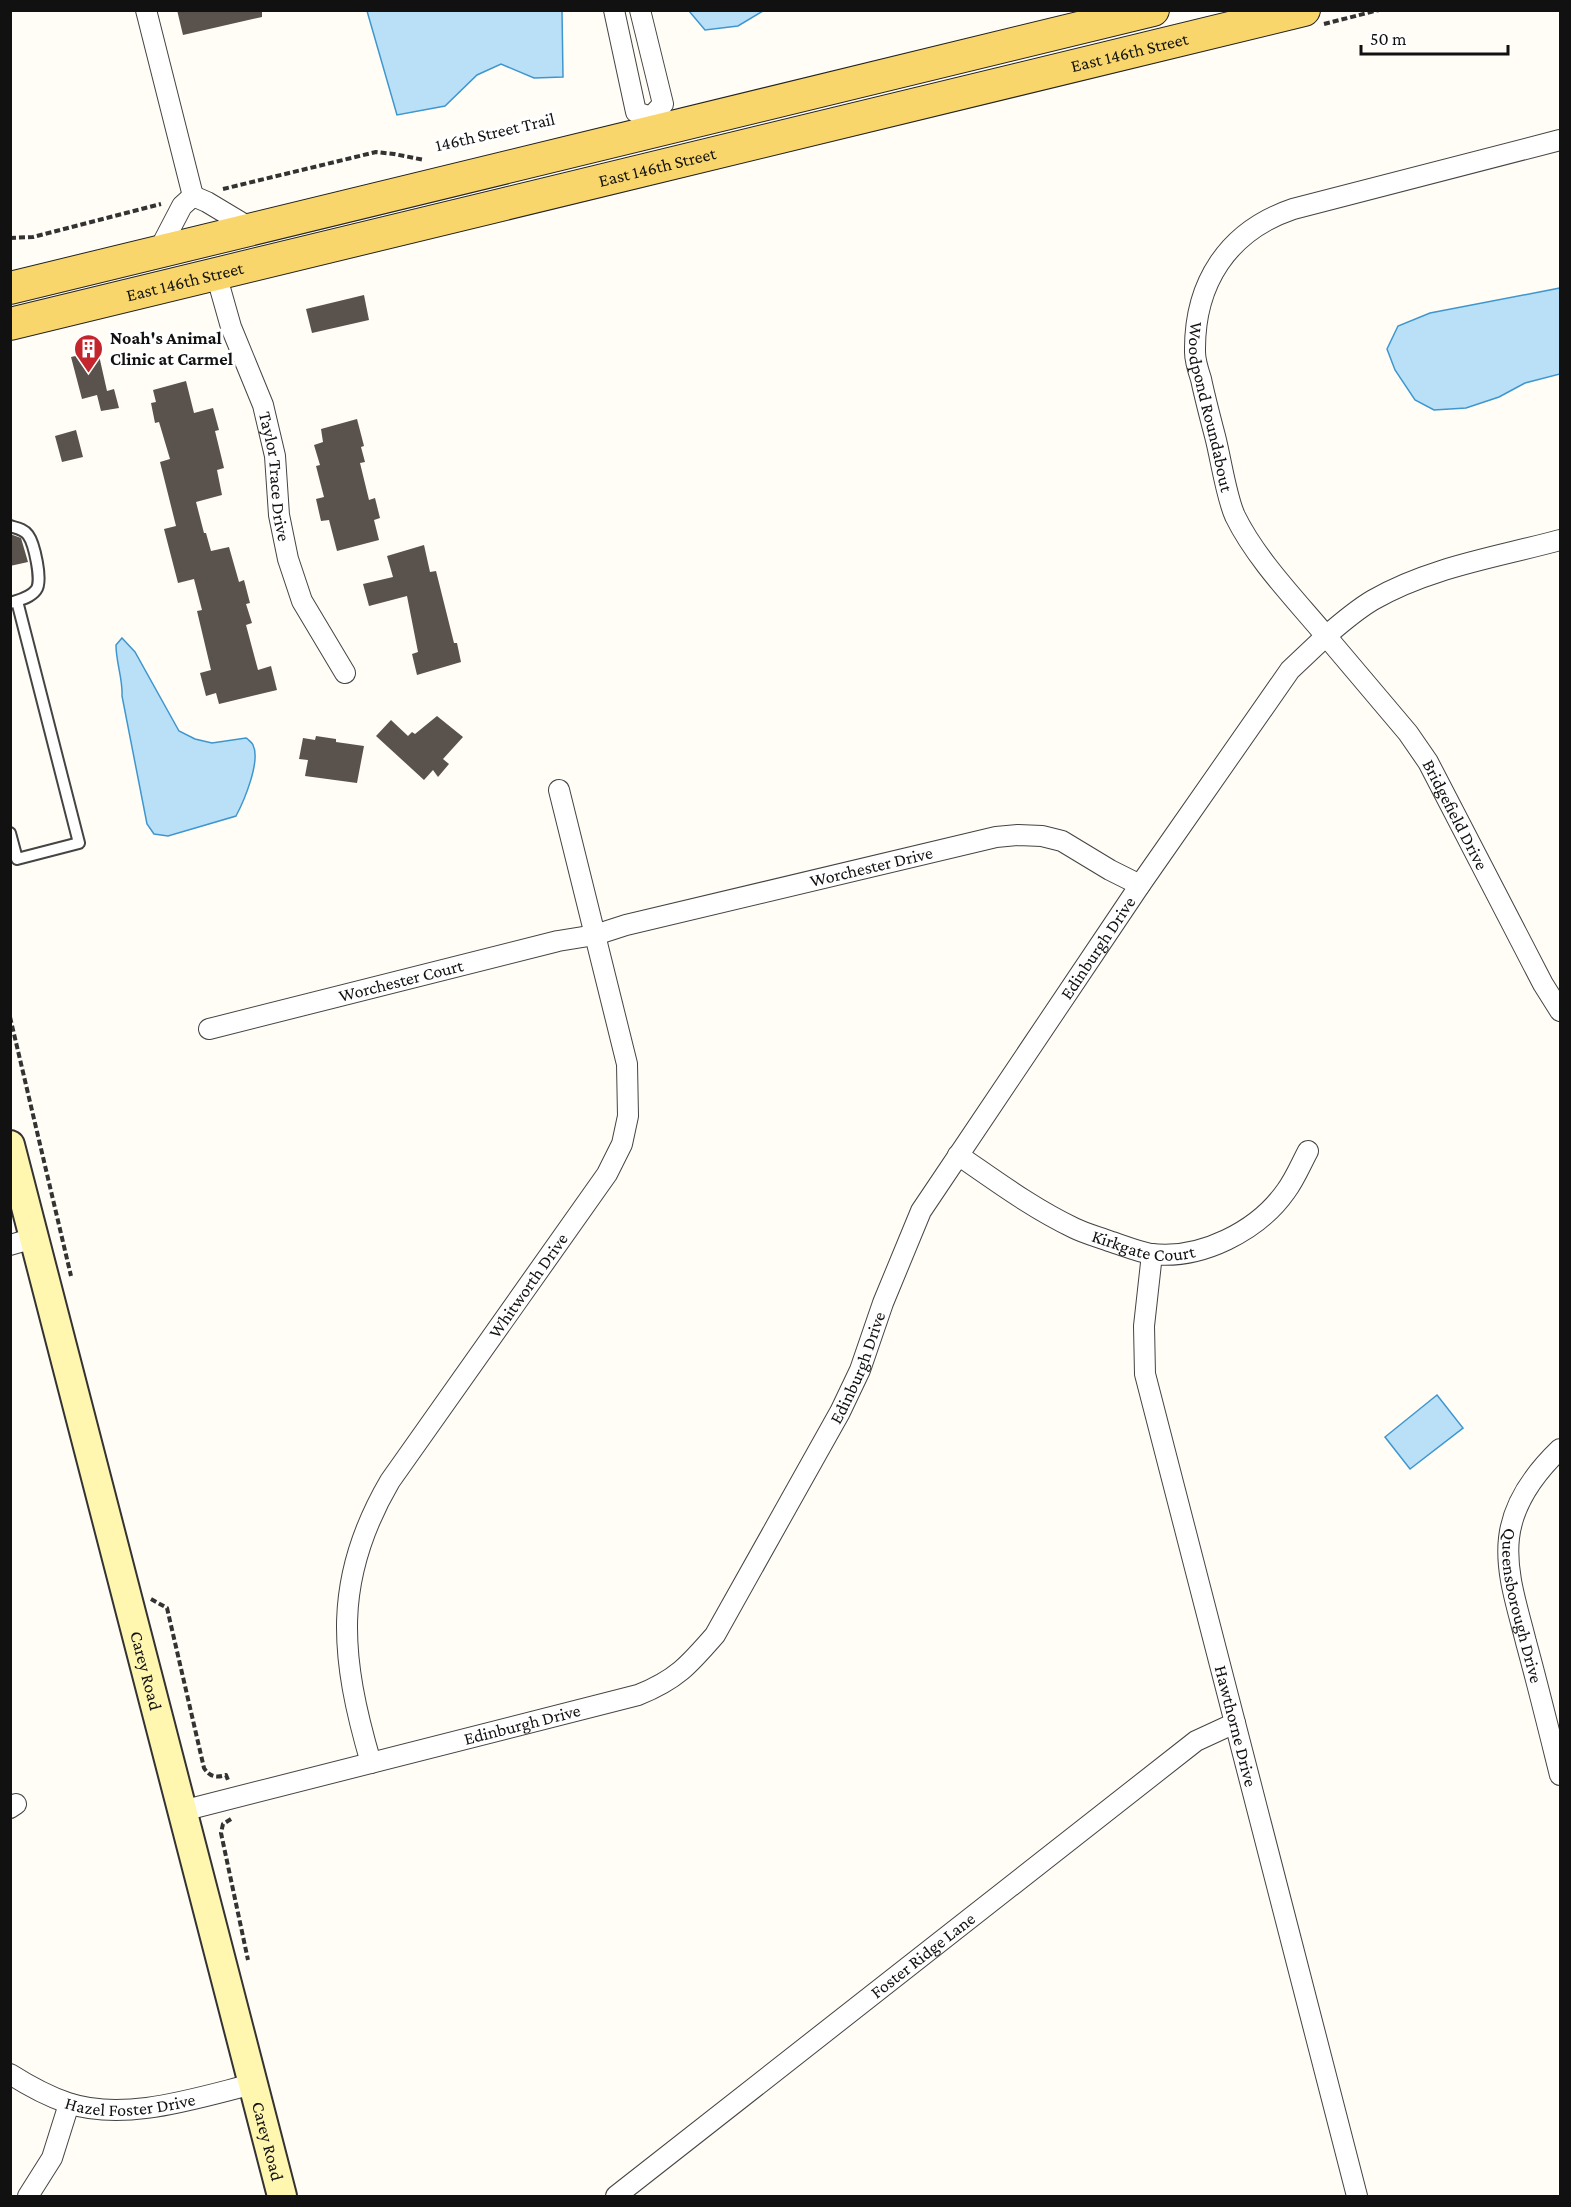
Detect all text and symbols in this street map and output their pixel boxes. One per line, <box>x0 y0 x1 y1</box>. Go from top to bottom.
scale bar <box>1361 18 1508 56</box>
street label: East 146th Street <box>1069 28 1191 76</box>
text: 50 m <box>1370 29 1407 49</box>
street label: 146th Street Trail <box>433 108 557 156</box>
street label: East 146th Street <box>597 143 719 191</box>
street label: East 146th Street <box>124 257 247 305</box>
street label: Woodpond Roundabout <box>1185 321 1237 495</box>
place label: Noah's Animal Clinic at Carmel <box>110 328 233 369</box>
building icon: Noah's Animal Clinic at Carmel <box>73 332 105 374</box>
street label: Taylor Trace Drive <box>255 410 294 543</box>
street label: Bridgefield Drive <box>1419 756 1492 873</box>
street label: Worchester Drive <box>808 842 935 891</box>
street label: Edinburgh Drive <box>1056 893 1139 1003</box>
street label: Worchester Court <box>337 955 466 1006</box>
street label: Kirkgate Court <box>1090 1226 1198 1265</box>
street label: Whitworth Drive <box>484 1229 572 1342</box>
street label: Edinburgh Drive <box>825 1309 889 1427</box>
street label: Queensborough Drive <box>1498 1527 1546 1685</box>
street label: Carey Road <box>126 1629 166 1713</box>
street label: Hawthorne Drive <box>1211 1663 1261 1789</box>
street label: Edinburgh Drive <box>462 1700 583 1749</box>
street label: Foster Ridge Lane <box>867 1908 979 2002</box>
street label: Hazel Foster Drive <box>63 2089 197 2120</box>
street label: Carey Road <box>248 2099 288 2183</box>

